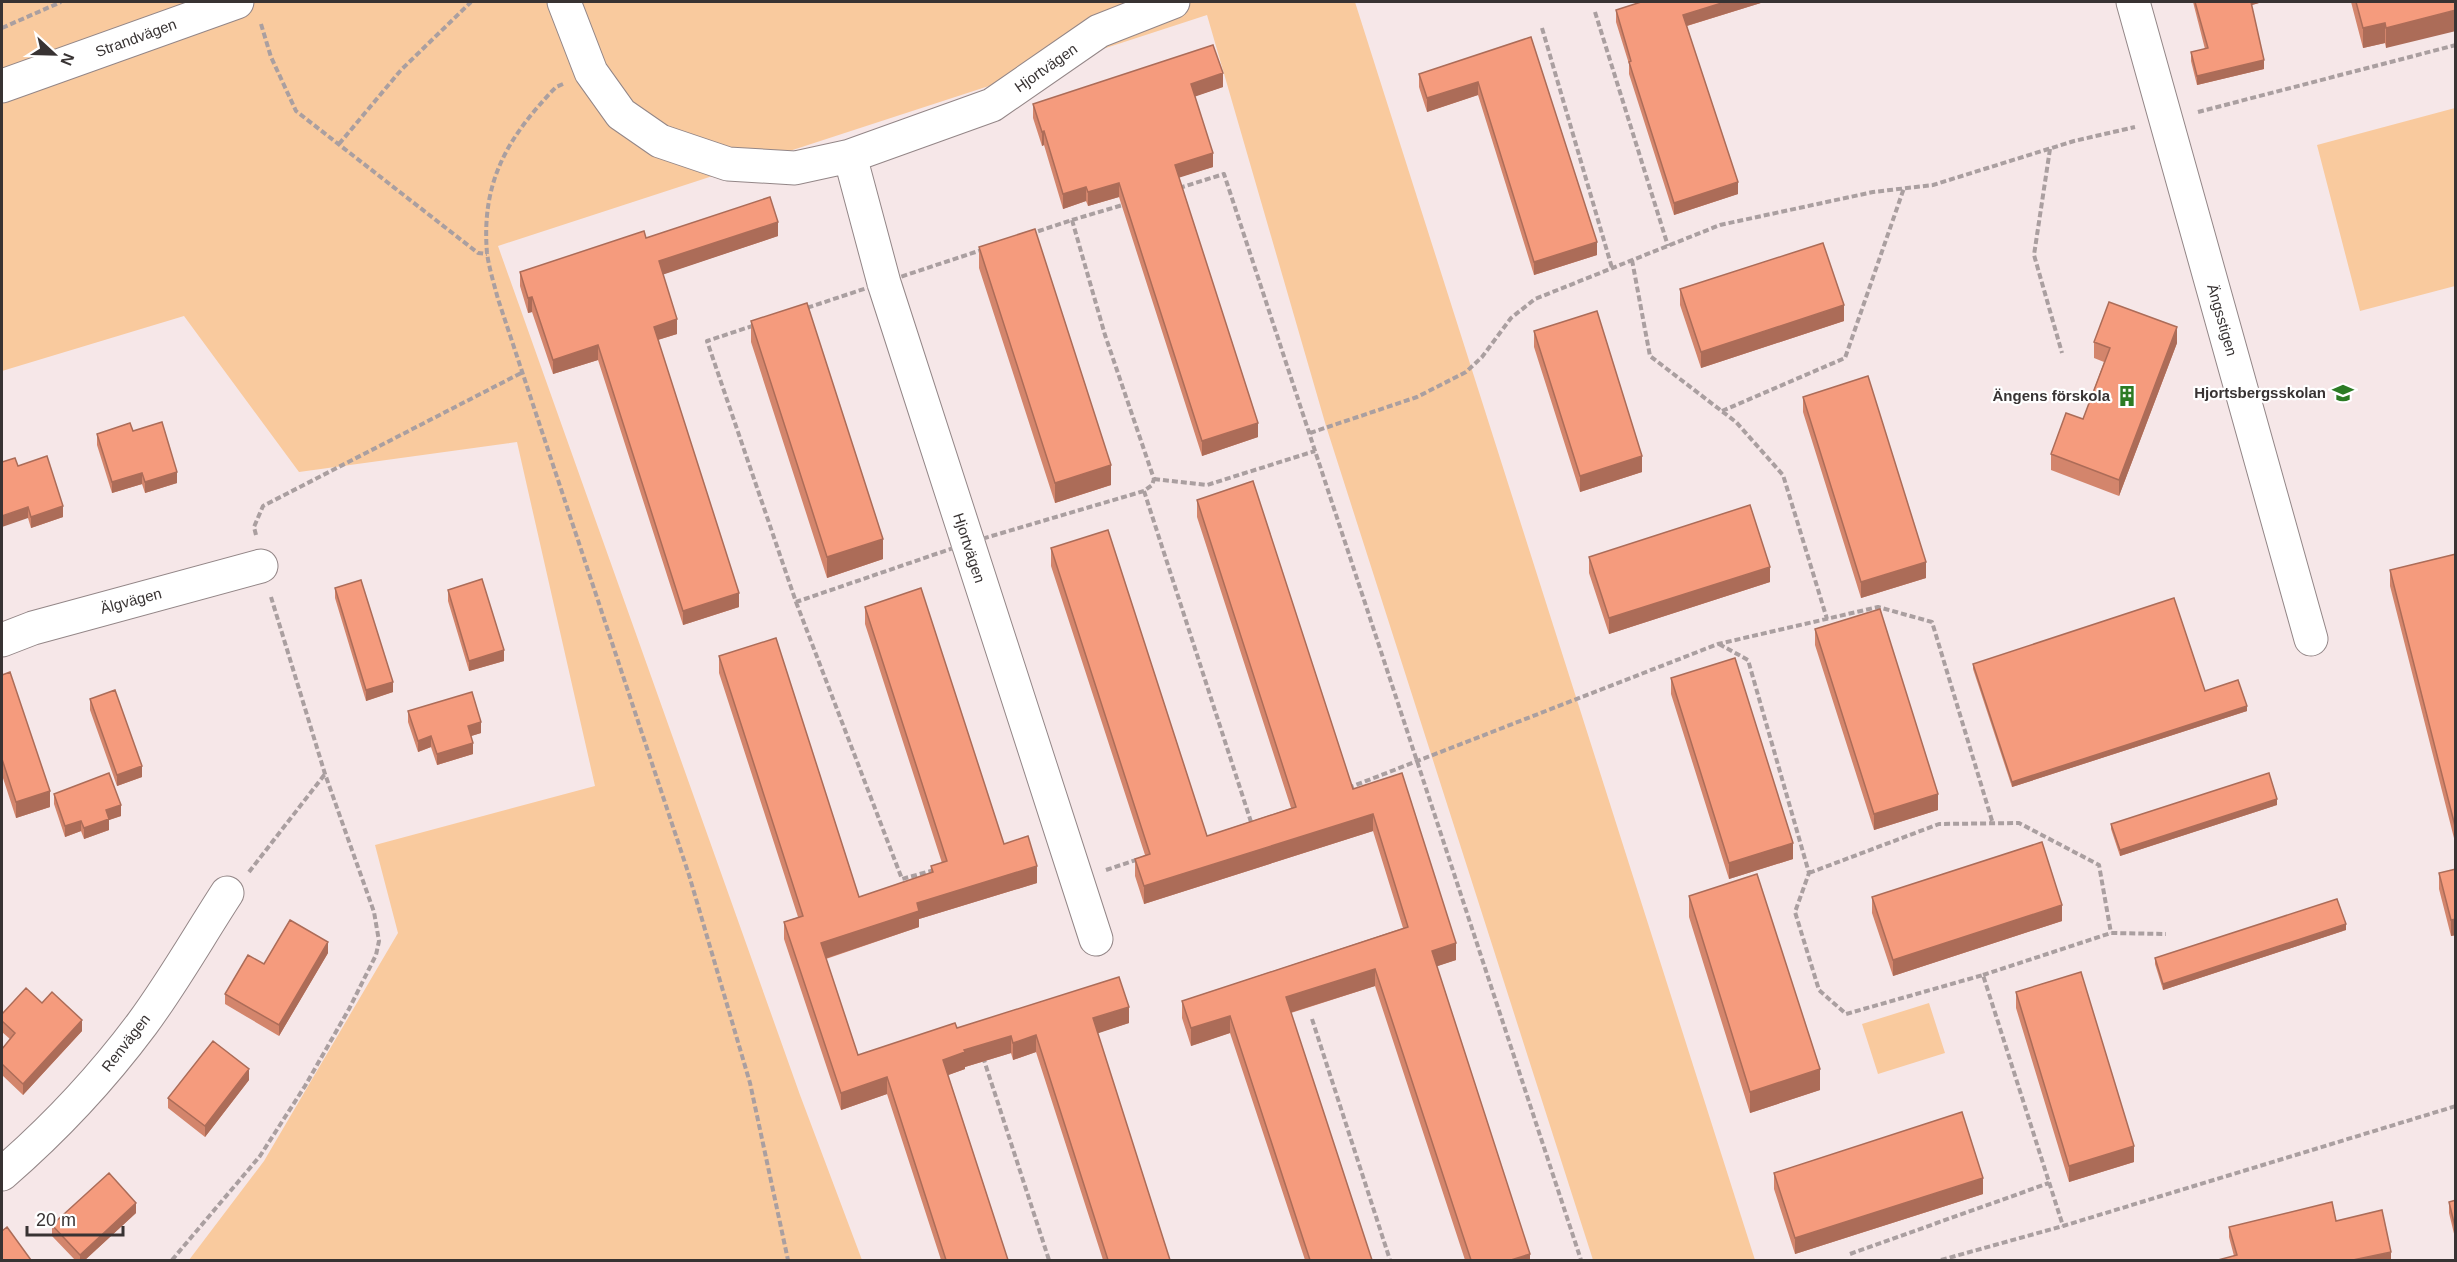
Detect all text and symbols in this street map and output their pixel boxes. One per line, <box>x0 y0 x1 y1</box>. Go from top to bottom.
street label: Strandvägen <box>93 15 179 60</box>
north arrow <box>24 24 84 84</box>
street label: Hjortvägen <box>1011 40 1080 95</box>
text: N <box>57 51 77 68</box>
street label: Ängsstigen <box>2204 282 2241 358</box>
school or university icon: Hjortsbergsskolan <box>2331 381 2355 405</box>
building icon: Ängens förskola <box>2115 384 2139 408</box>
place label: Hjortsbergsskolan <box>2194 384 2326 401</box>
place label: Ängens förskola <box>1992 387 2111 404</box>
street label: Hjortvägen <box>950 511 989 585</box>
street label: Älgvägen <box>98 584 163 617</box>
street label: Renvägen <box>98 1011 153 1075</box>
scale bar <box>27 1199 123 1237</box>
text: 20 m <box>36 1210 76 1230</box>

